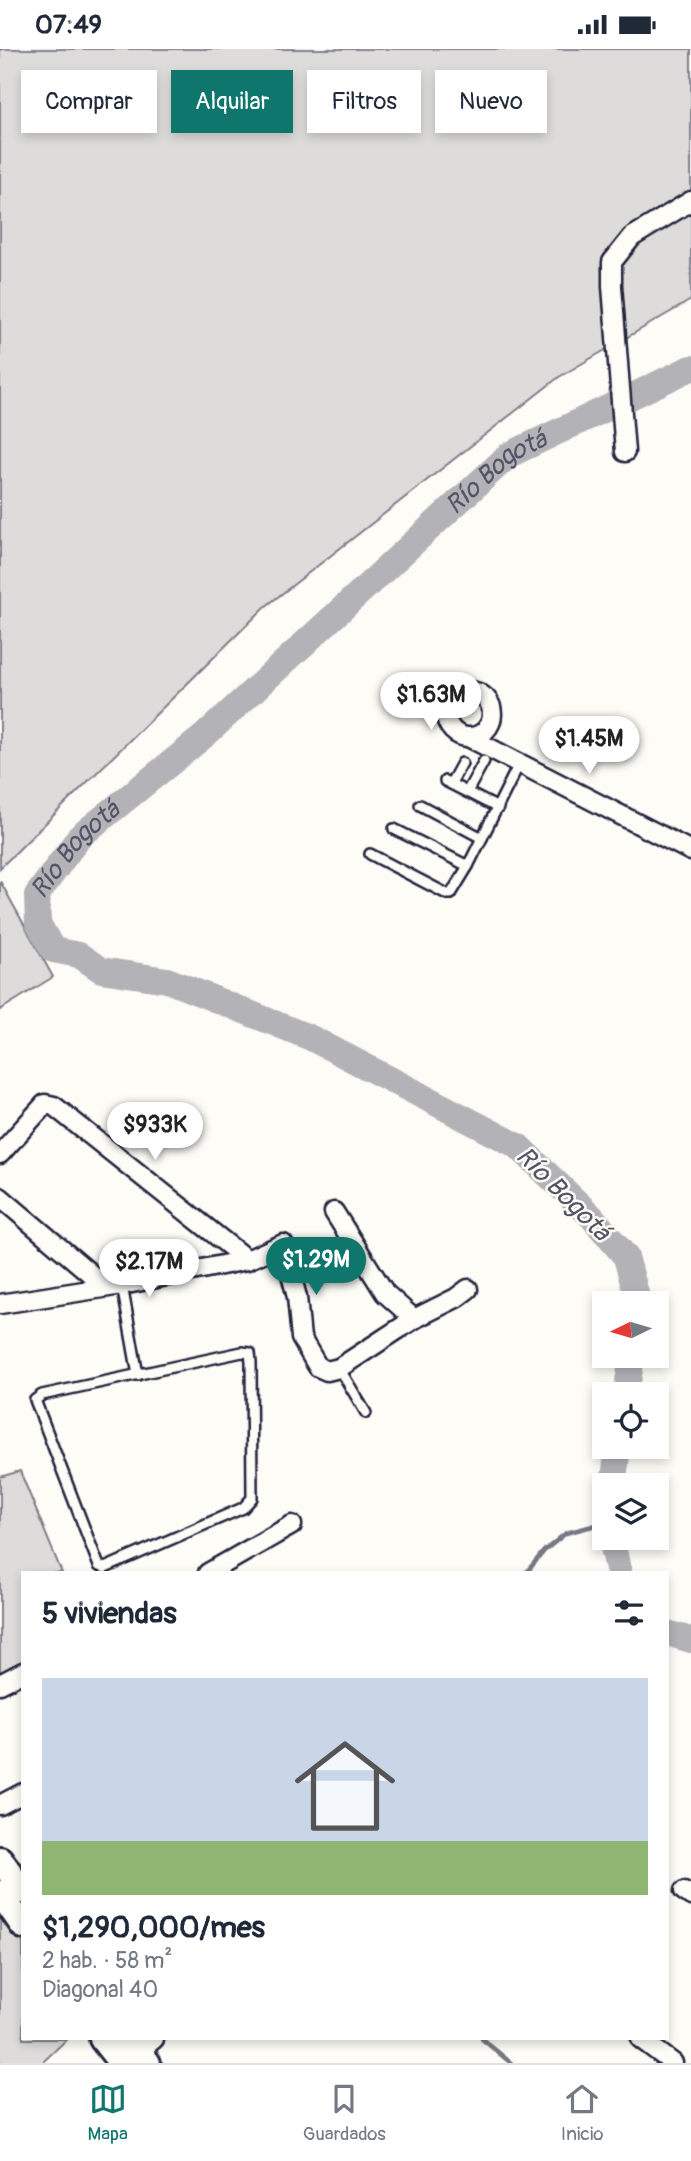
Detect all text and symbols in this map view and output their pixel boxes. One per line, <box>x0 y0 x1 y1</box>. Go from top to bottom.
text: 07:49 <box>35 9 102 41</box>
chip: Comprar <box>21 70 157 133</box>
chip: Alquilar <box>171 70 293 133</box>
chip: Filtros <box>307 70 421 133</box>
chip: Nuevo <box>435 70 547 133</box>
water label: Río Bogotá <box>439 423 554 521</box>
pin: $1.63M <box>374 673 488 732</box>
text: $1.63M <box>396 680 466 709</box>
pin: $1.45M <box>532 717 646 776</box>
text: $1.45M <box>555 724 623 753</box>
water label: Río Bogotá <box>24 793 128 905</box>
pin: $933K <box>106 1103 204 1162</box>
text: $933K <box>123 1110 187 1139</box>
water label: Río Bogotá <box>509 1140 618 1249</box>
pin: $1.29M <box>259 1237 373 1297</box>
pin: $2.17M <box>92 1239 206 1299</box>
text: $1.29M <box>282 1245 350 1274</box>
text: $2.17M <box>115 1247 183 1276</box>
north arrow <box>592 1291 668 1369</box>
map controls <box>592 1291 669 1550</box>
button: locate <box>592 1382 669 1459</box>
button: layers <box>592 1473 669 1550</box>
icon: filters <box>610 1594 648 1632</box>
text: 5 viviendas <box>42 1595 177 1632</box>
icon: home <box>282 1723 408 1849</box>
text: $1,290,000/mes <box>42 1909 265 1946</box>
text: 2 hab. · 58 m² <box>42 1946 172 1975</box>
text: Diagonal 40 <box>42 1975 158 2004</box>
tab: Mapa <box>87 2080 128 2146</box>
tab: Guardados <box>303 2080 386 2146</box>
tab: Inicio <box>561 2080 604 2146</box>

